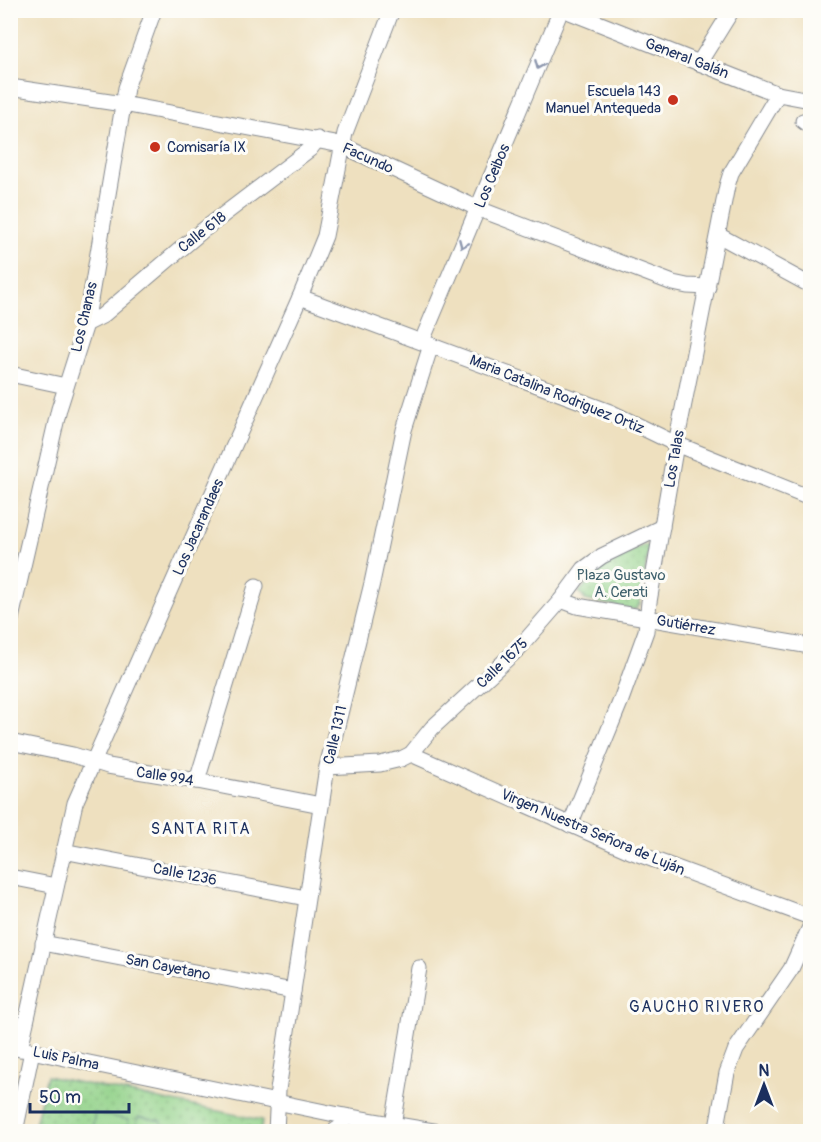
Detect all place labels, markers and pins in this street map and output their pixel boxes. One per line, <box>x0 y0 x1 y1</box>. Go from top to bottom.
place label: Escuela 143 Manuel Antequeda <box>546 82 661 118</box>
marker: Escuela 143 Manuel Antequeda <box>666 93 680 107</box>
place label: Comisaría IX <box>167 138 246 157</box>
marker: Comisaría IX <box>148 140 162 154</box>

